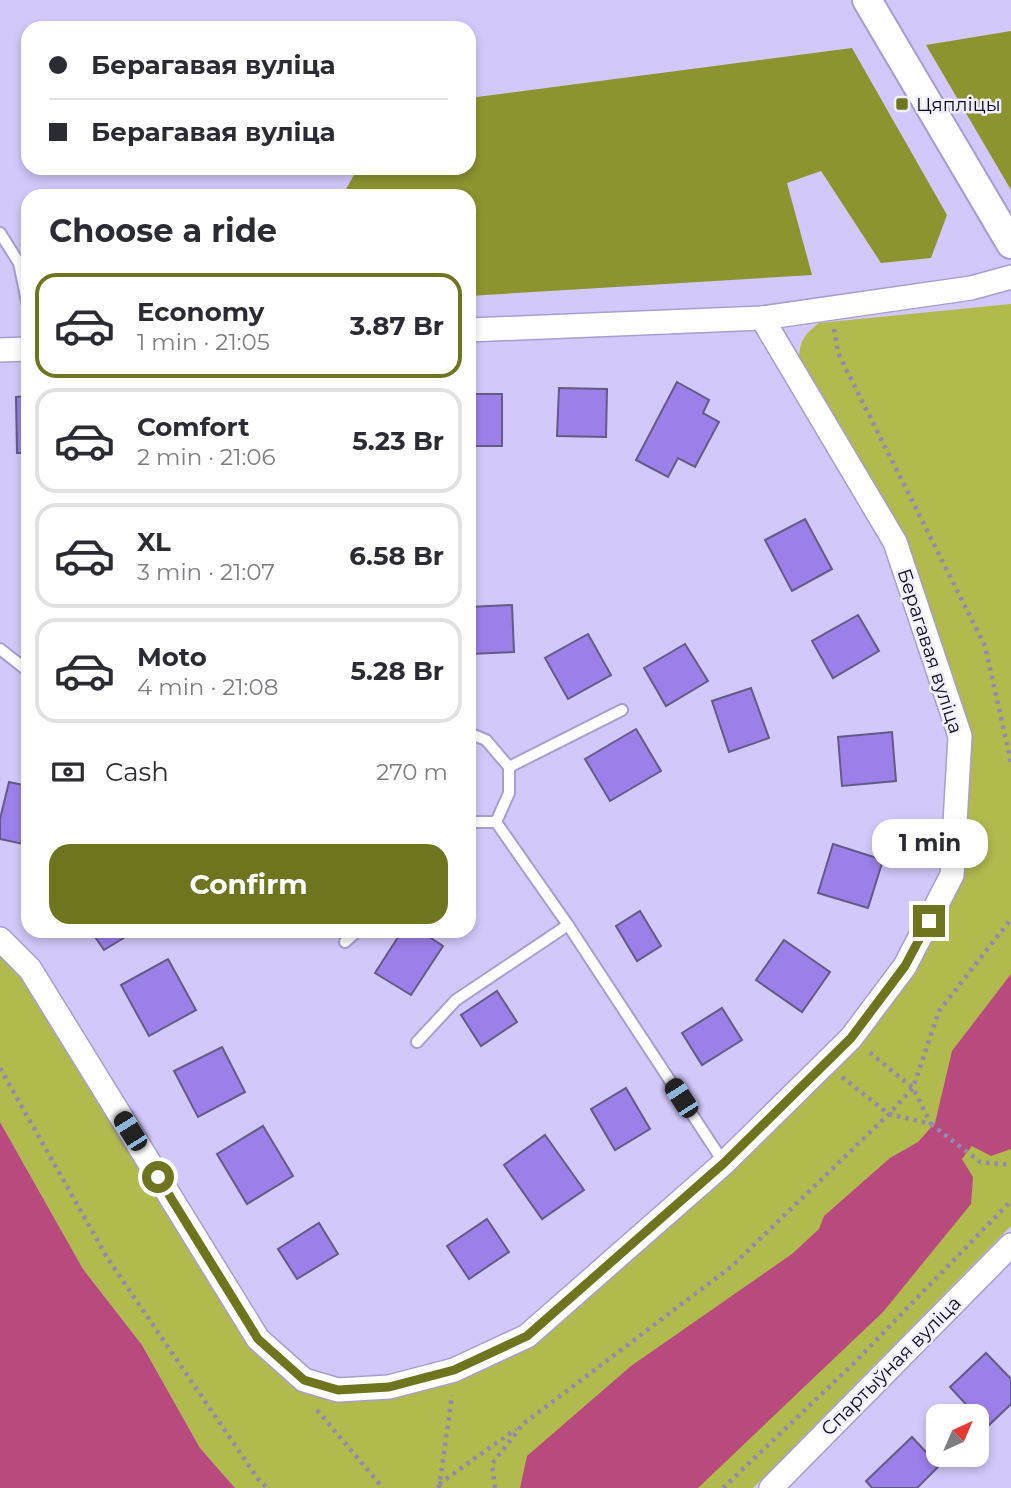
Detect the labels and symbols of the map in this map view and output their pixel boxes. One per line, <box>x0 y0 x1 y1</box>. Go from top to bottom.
place label: Цяпліцы <box>916 93 1001 116</box>
marker: Цяпліцы <box>894 96 910 112</box>
street label: Берагавая вуліца <box>893 566 967 736</box>
callout: 1 min <box>871 820 987 869</box>
route end <box>913 905 945 937</box>
car <box>661 1075 702 1121</box>
car <box>110 1108 151 1154</box>
route start <box>142 1161 174 1193</box>
street label: Спартыўная вуліца <box>816 1291 966 1441</box>
north arrow <box>926 1404 989 1466</box>

